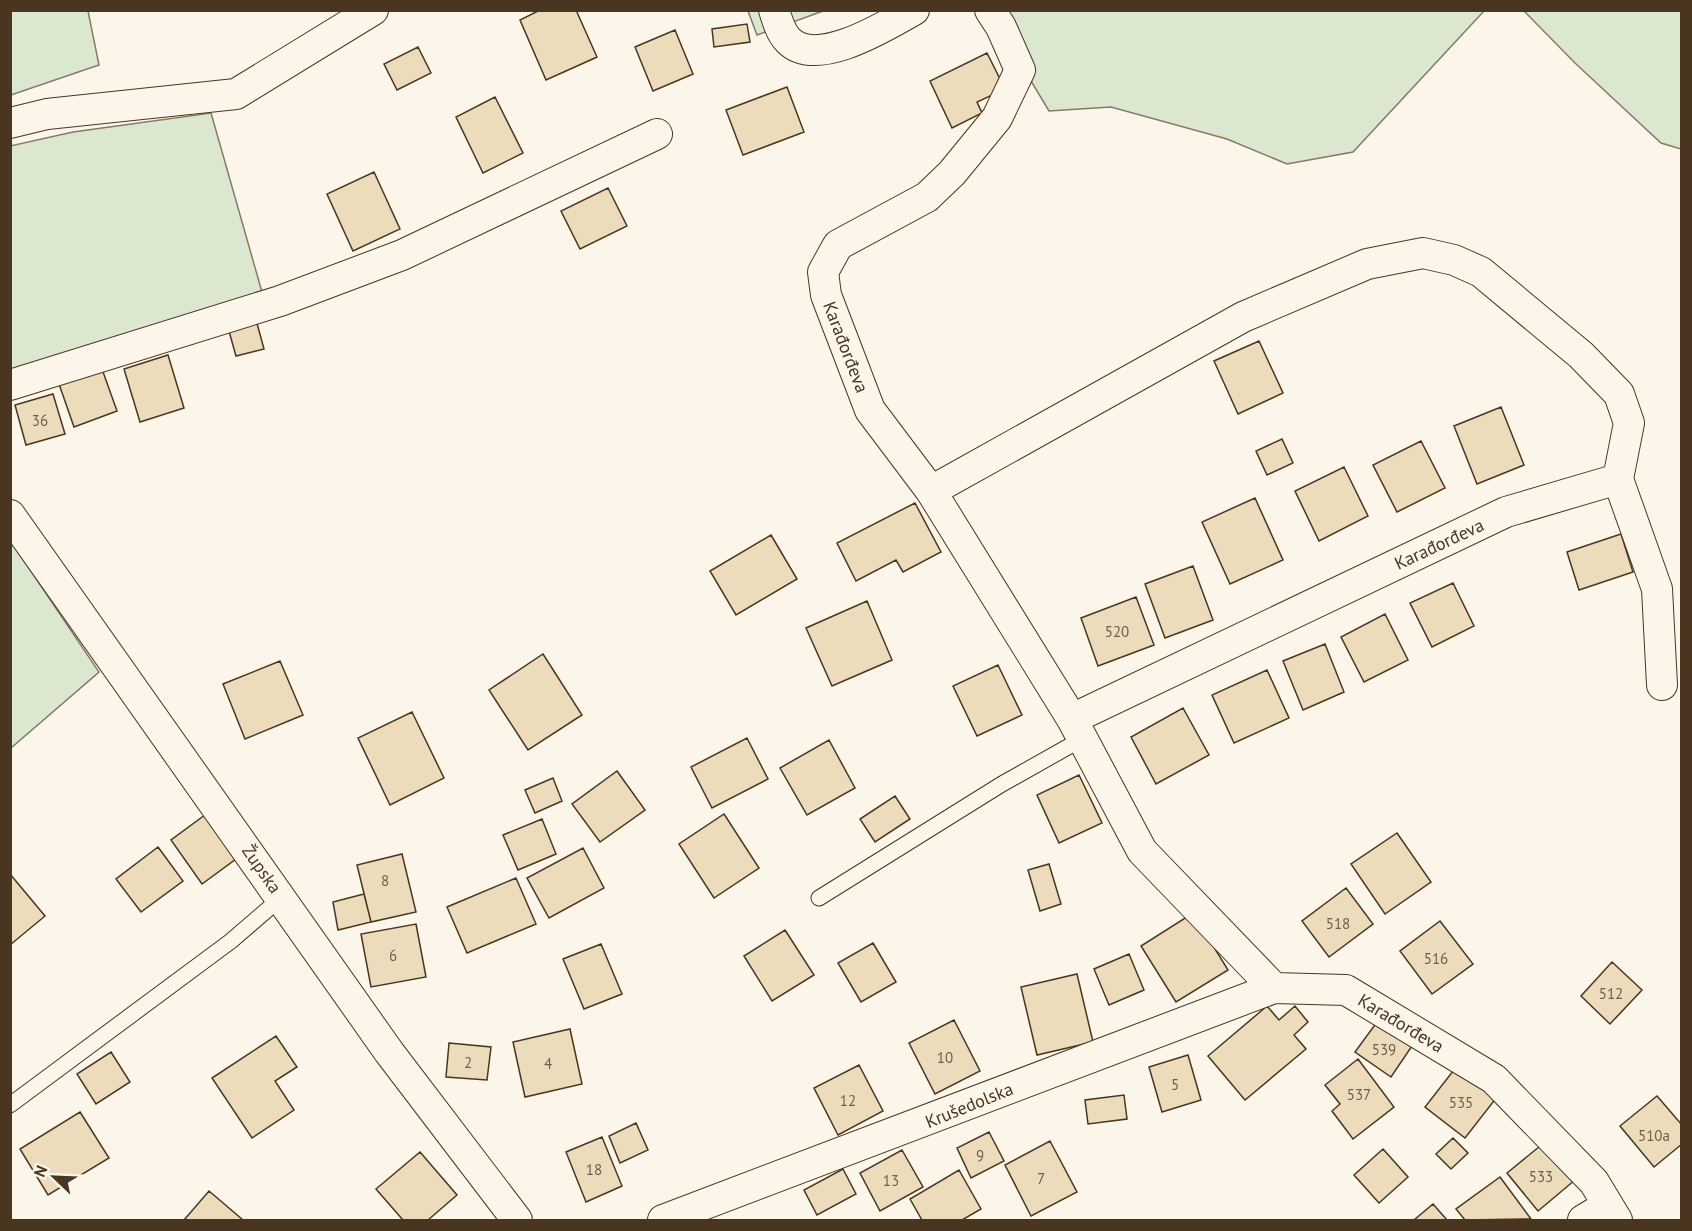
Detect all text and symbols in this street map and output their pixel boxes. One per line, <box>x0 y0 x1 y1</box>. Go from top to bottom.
street label: Karađorđeva <box>818 298 874 396</box>
house number: 36 <box>32 411 48 430</box>
street label: Karađorđeva <box>1391 513 1487 575</box>
house number: 520 <box>1105 622 1129 641</box>
street label: Župska <box>237 840 287 898</box>
house number: 8 <box>381 871 389 890</box>
house number: 518 <box>1326 914 1350 933</box>
house number: 6 <box>389 946 397 965</box>
house number: 516 <box>1424 949 1448 968</box>
house number: 512 <box>1599 984 1623 1003</box>
street label: Karađorđeva <box>1354 988 1448 1058</box>
house number: 539 <box>1372 1040 1396 1059</box>
house number: 10 <box>937 1048 953 1067</box>
house number: 2 <box>464 1053 472 1072</box>
house number: 4 <box>544 1054 552 1073</box>
house number: 5 <box>1171 1075 1179 1094</box>
street label: Krušedolska <box>922 1077 1016 1133</box>
house number: 537 <box>1347 1085 1371 1104</box>
house number: 12 <box>840 1091 856 1110</box>
house number: 535 <box>1449 1093 1473 1112</box>
house number: 510a <box>1638 1126 1670 1145</box>
house number: 9 <box>976 1146 984 1165</box>
north arrow <box>24 1147 84 1207</box>
house number: 18 <box>586 1160 602 1179</box>
text: N <box>29 1162 51 1180</box>
house number: 533 <box>1529 1167 1553 1186</box>
house number: 7 <box>1037 1169 1045 1188</box>
house number: 13 <box>883 1171 899 1190</box>

